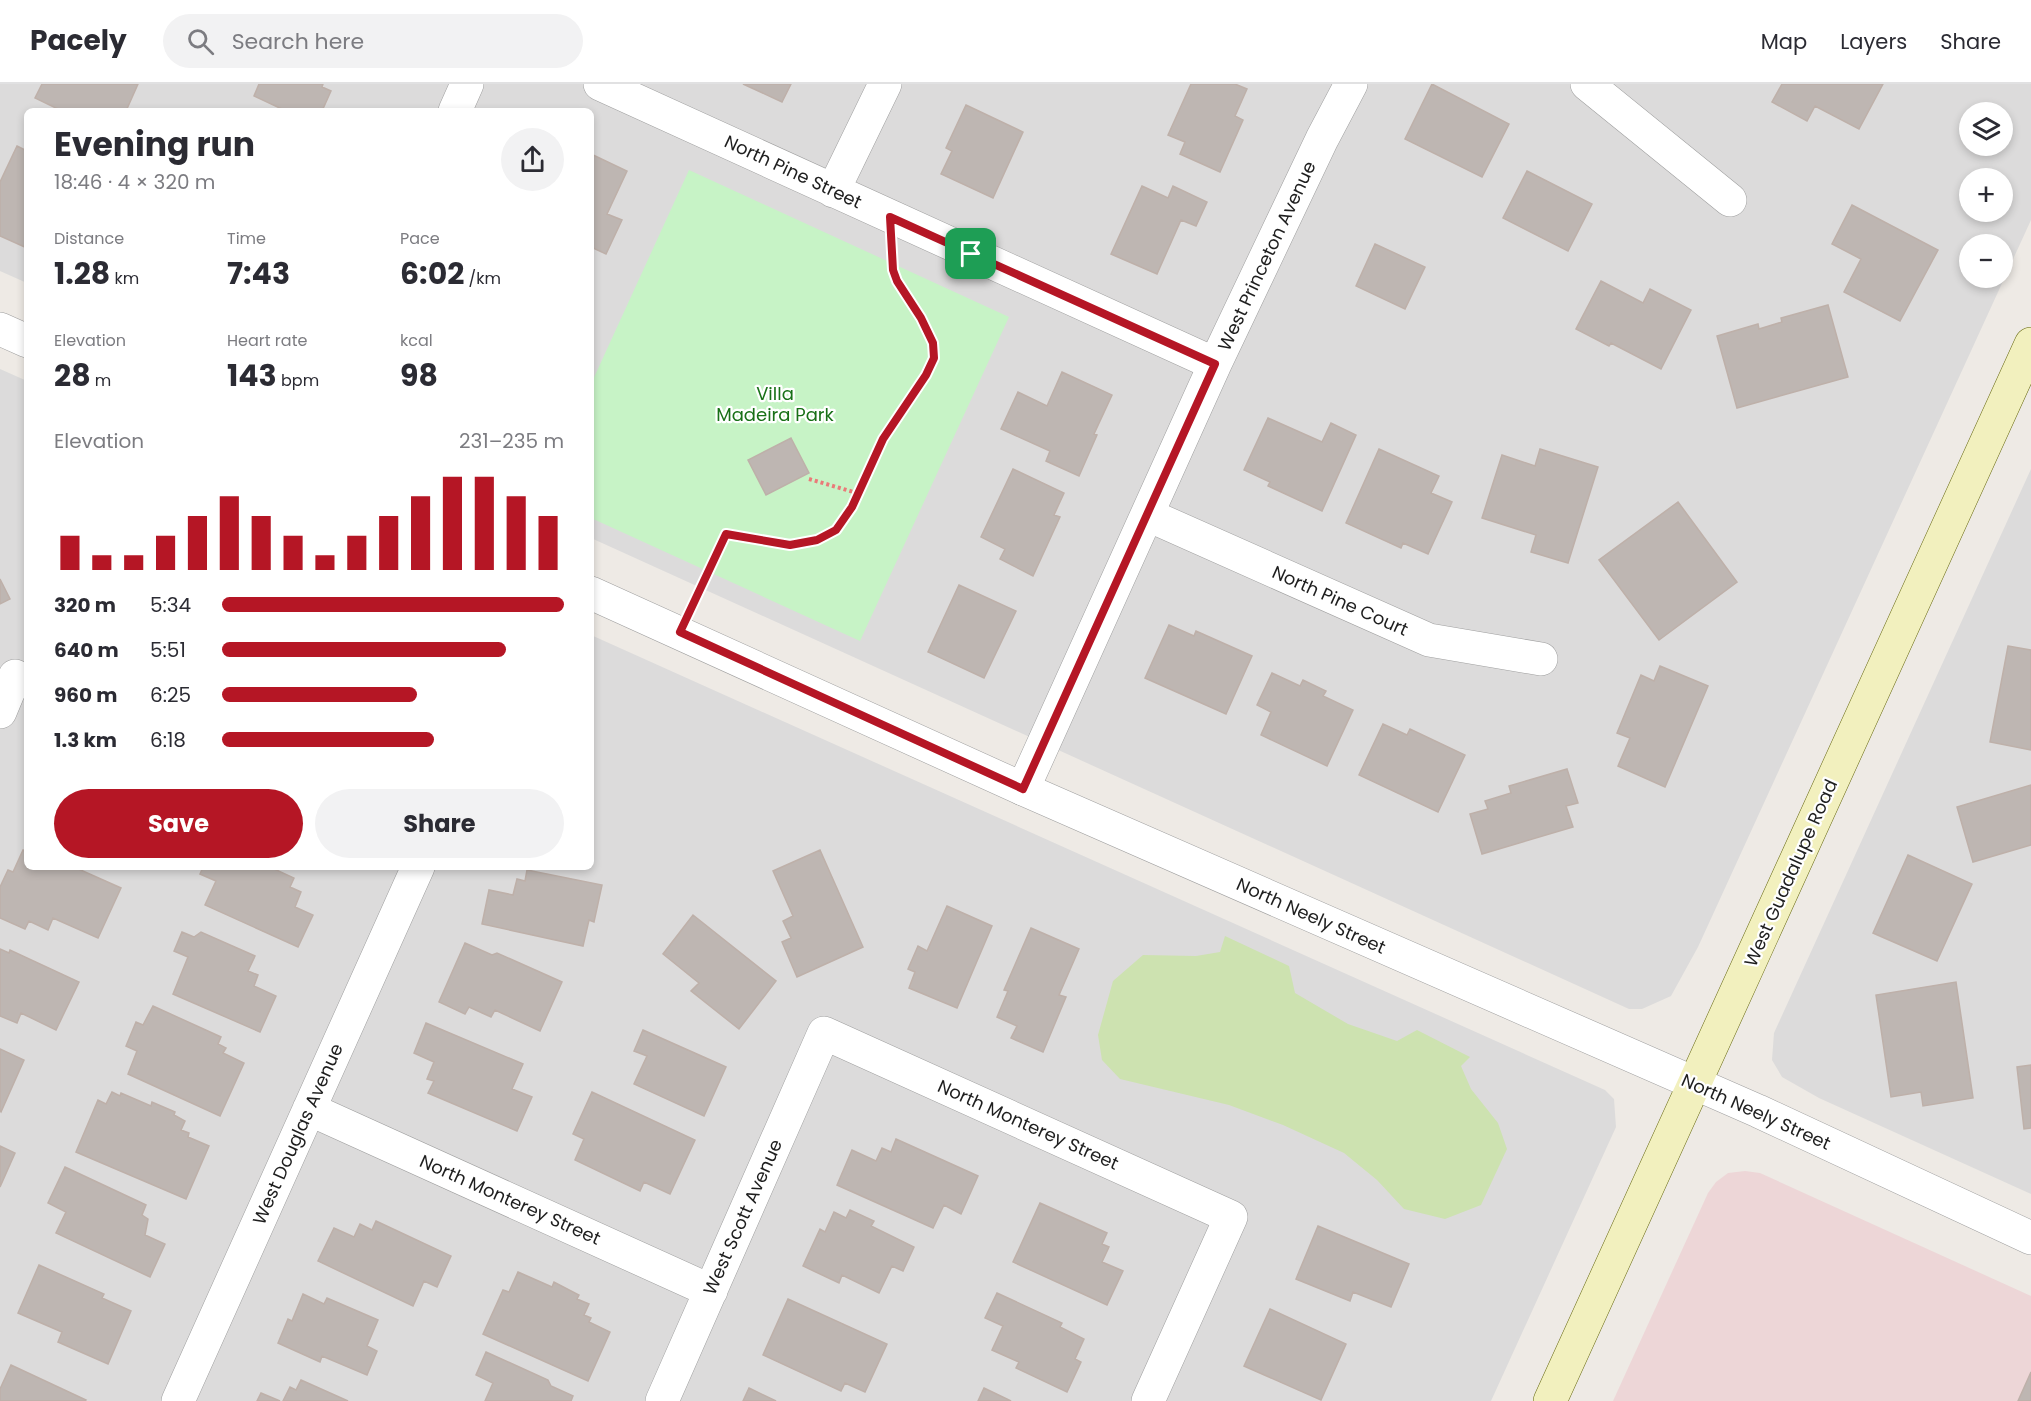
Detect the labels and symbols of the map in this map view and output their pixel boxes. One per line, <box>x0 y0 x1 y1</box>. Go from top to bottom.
street label: North Pine Street <box>720 129 866 214</box>
street label: West Princeton Avenue <box>1212 157 1322 355</box>
pin <box>945 228 996 279</box>
park label: Villa Madeira Park <box>716 381 835 427</box>
street label: North Pine Court <box>1268 559 1412 642</box>
street label: West Guadalupe Road <box>1738 775 1843 970</box>
street label: North Neely Street <box>1233 871 1390 960</box>
street label: West Douglas Avenue <box>246 1039 349 1228</box>
street label: North Neely Street <box>1678 1067 1835 1156</box>
street label: North Monterey Street <box>934 1073 1123 1176</box>
street label: West Scott Avenue <box>697 1135 788 1299</box>
street label: North Monterey Street <box>416 1148 605 1251</box>

